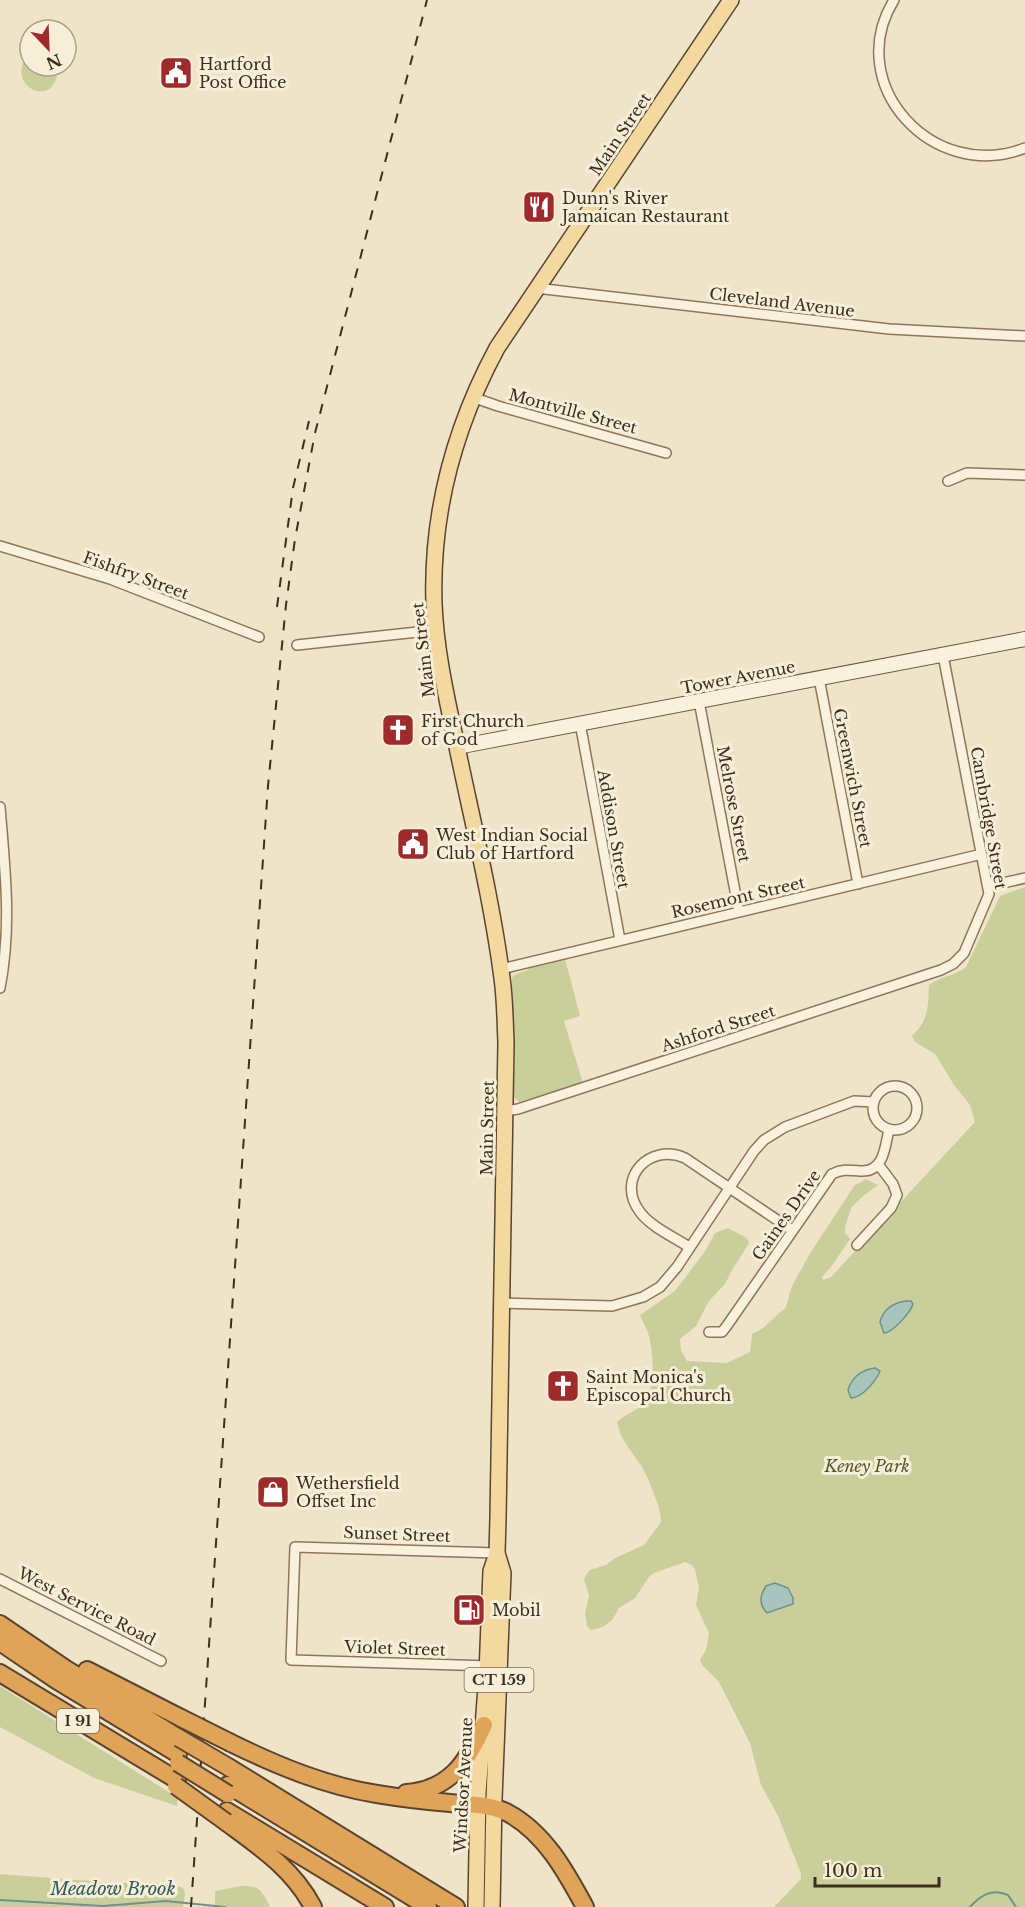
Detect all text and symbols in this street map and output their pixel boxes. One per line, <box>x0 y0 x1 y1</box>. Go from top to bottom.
north arrow <box>18 18 78 78</box>
text: N <box>43 50 65 74</box>
place label: Hartford Post Office <box>199 54 286 92</box>
public building icon: Hartford Post Office <box>158 55 194 91</box>
street label: Main Street <box>585 89 655 179</box>
place label: Dunn's River Jamaican Restaurant <box>560 188 729 226</box>
restaurant icon: Dunn's River Jamaican Restaurant <box>521 189 557 225</box>
street label: Cleveland Avenue <box>708 283 856 321</box>
street label: Montville Street <box>507 384 639 438</box>
street label: Fishfry Street <box>80 547 192 603</box>
street label: Main Street <box>407 601 439 699</box>
street label: Tower Avenue <box>679 656 797 698</box>
street label: Greenwich Street <box>830 706 876 850</box>
place label: First Church of God <box>421 711 524 749</box>
church icon: First Church of God <box>380 712 416 748</box>
street label: Melrose Street <box>713 744 755 864</box>
street label: Cambridge Street <box>967 745 1011 891</box>
street label: Addison Street <box>594 767 634 890</box>
place label: West Indian Social Club of Hartford <box>435 825 588 863</box>
public building icon: West Indian Social Club of Hartford <box>395 826 431 862</box>
street label: Rosemont Street <box>669 872 807 922</box>
street label: Ashford Street <box>658 1000 777 1056</box>
street label: Main Street <box>476 1080 498 1176</box>
street label: Gaines Drive <box>747 1166 825 1264</box>
place label: Saint Monica's Episcopal Church <box>586 1367 731 1405</box>
church icon: Saint Monica's Episcopal Church <box>545 1368 581 1404</box>
park label: Keney Park <box>824 1456 909 1476</box>
place label: Wethersfield Offset Inc <box>295 1473 400 1511</box>
shop icon: Wethersfield Offset Inc <box>255 1474 291 1510</box>
street label: Sunset Street <box>343 1522 451 1546</box>
street label: West Service Road <box>14 1562 159 1649</box>
fuel station icon: Mobil <box>451 1592 487 1628</box>
place label: Mobil <box>492 1600 541 1620</box>
street label: Violet Street <box>343 1636 446 1660</box>
road number: CT 159 <box>464 1668 534 1692</box>
road number: I 91 <box>57 1709 99 1733</box>
street label: Windsor Avenue <box>449 1717 477 1854</box>
scale bar <box>815 1850 940 1888</box>
text: 100 m <box>824 1860 882 1882</box>
water label: Meadow Brook <box>49 1878 176 1900</box>

